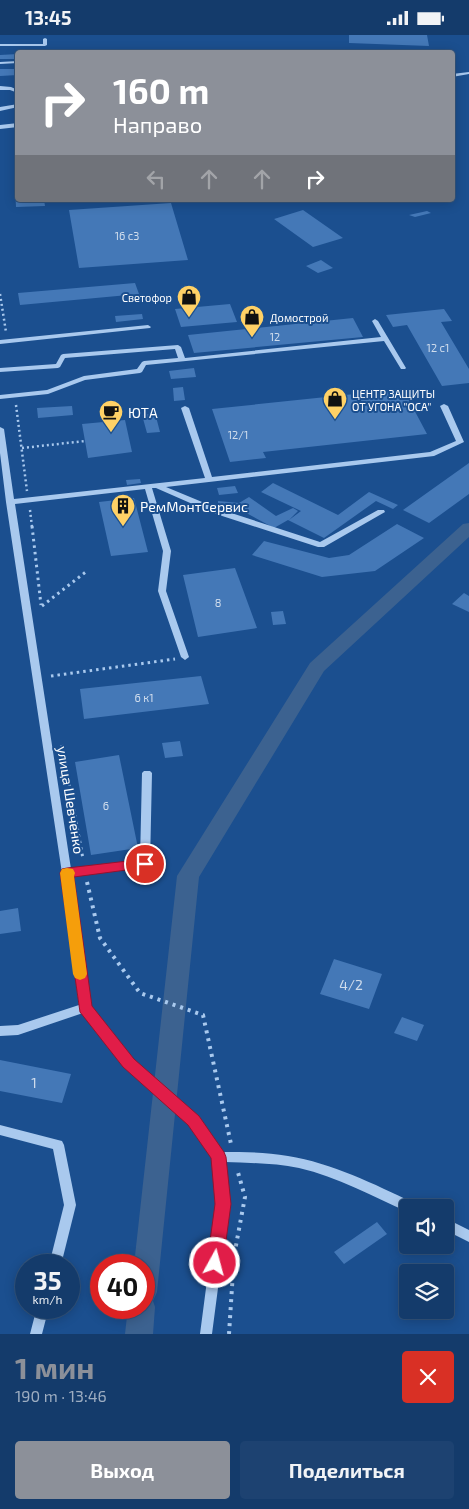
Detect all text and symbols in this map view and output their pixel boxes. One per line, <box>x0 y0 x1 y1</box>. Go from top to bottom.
text: 13:45 <box>25 6 71 29</box>
text: 160 m <box>113 69 209 111</box>
icon: right <box>30 70 95 135</box>
text: Направо <box>113 111 202 137</box>
icon: left <box>142 165 170 193</box>
icon: ahead <box>195 165 223 193</box>
icon: ahead <box>248 165 276 193</box>
icon: right <box>301 165 329 193</box>
house number: 16 с3 <box>115 229 139 242</box>
shop icon: Светофор <box>176 284 202 318</box>
place label: Светофор <box>122 291 172 304</box>
shop icon: Домострой <box>239 304 265 338</box>
place label: Домострой <box>270 311 328 324</box>
house number: 12 <box>270 330 280 343</box>
house number: 12 с1 <box>427 341 449 354</box>
shop icon: ЦЕНТР ЗАЩИТЫ ОТ УГОНА "ОСА" <box>322 386 348 420</box>
place label: ЦЕНТР ЗАЩИТЫ ОТ УГОНА "ОСА" <box>352 387 435 413</box>
cafe icon: ЮТА <box>98 399 124 433</box>
place label: ЮТА <box>128 404 158 421</box>
house number: 12/1 <box>228 428 248 441</box>
building icon: РемМонтСервис <box>110 493 136 527</box>
place label: РемМонтСервис <box>140 498 248 515</box>
house number: 8 <box>215 596 221 609</box>
house number: 6 к1 <box>134 691 154 704</box>
street label: улица Шевченко <box>54 745 88 855</box>
house number: 6 <box>103 799 109 812</box>
pin <box>124 843 166 885</box>
icon: arrive <box>131 850 159 878</box>
house number: 4/2 <box>339 976 363 993</box>
house number: 1 <box>31 1074 37 1091</box>
map controls <box>399 1199 454 1319</box>
button: sound <box>399 1199 454 1254</box>
position arrow <box>188 1236 240 1288</box>
speed limit sign: 40 <box>90 1254 155 1319</box>
button: layers <box>399 1264 454 1319</box>
text: 35 <box>34 1265 61 1295</box>
text: km/h <box>33 1292 62 1306</box>
text: 1 мин <box>15 1349 94 1385</box>
button: close <box>402 1351 454 1403</box>
text: 190 m · 13:46 <box>15 1386 107 1405</box>
button: Выход <box>15 1441 230 1499</box>
button: Поделиться <box>240 1441 454 1499</box>

